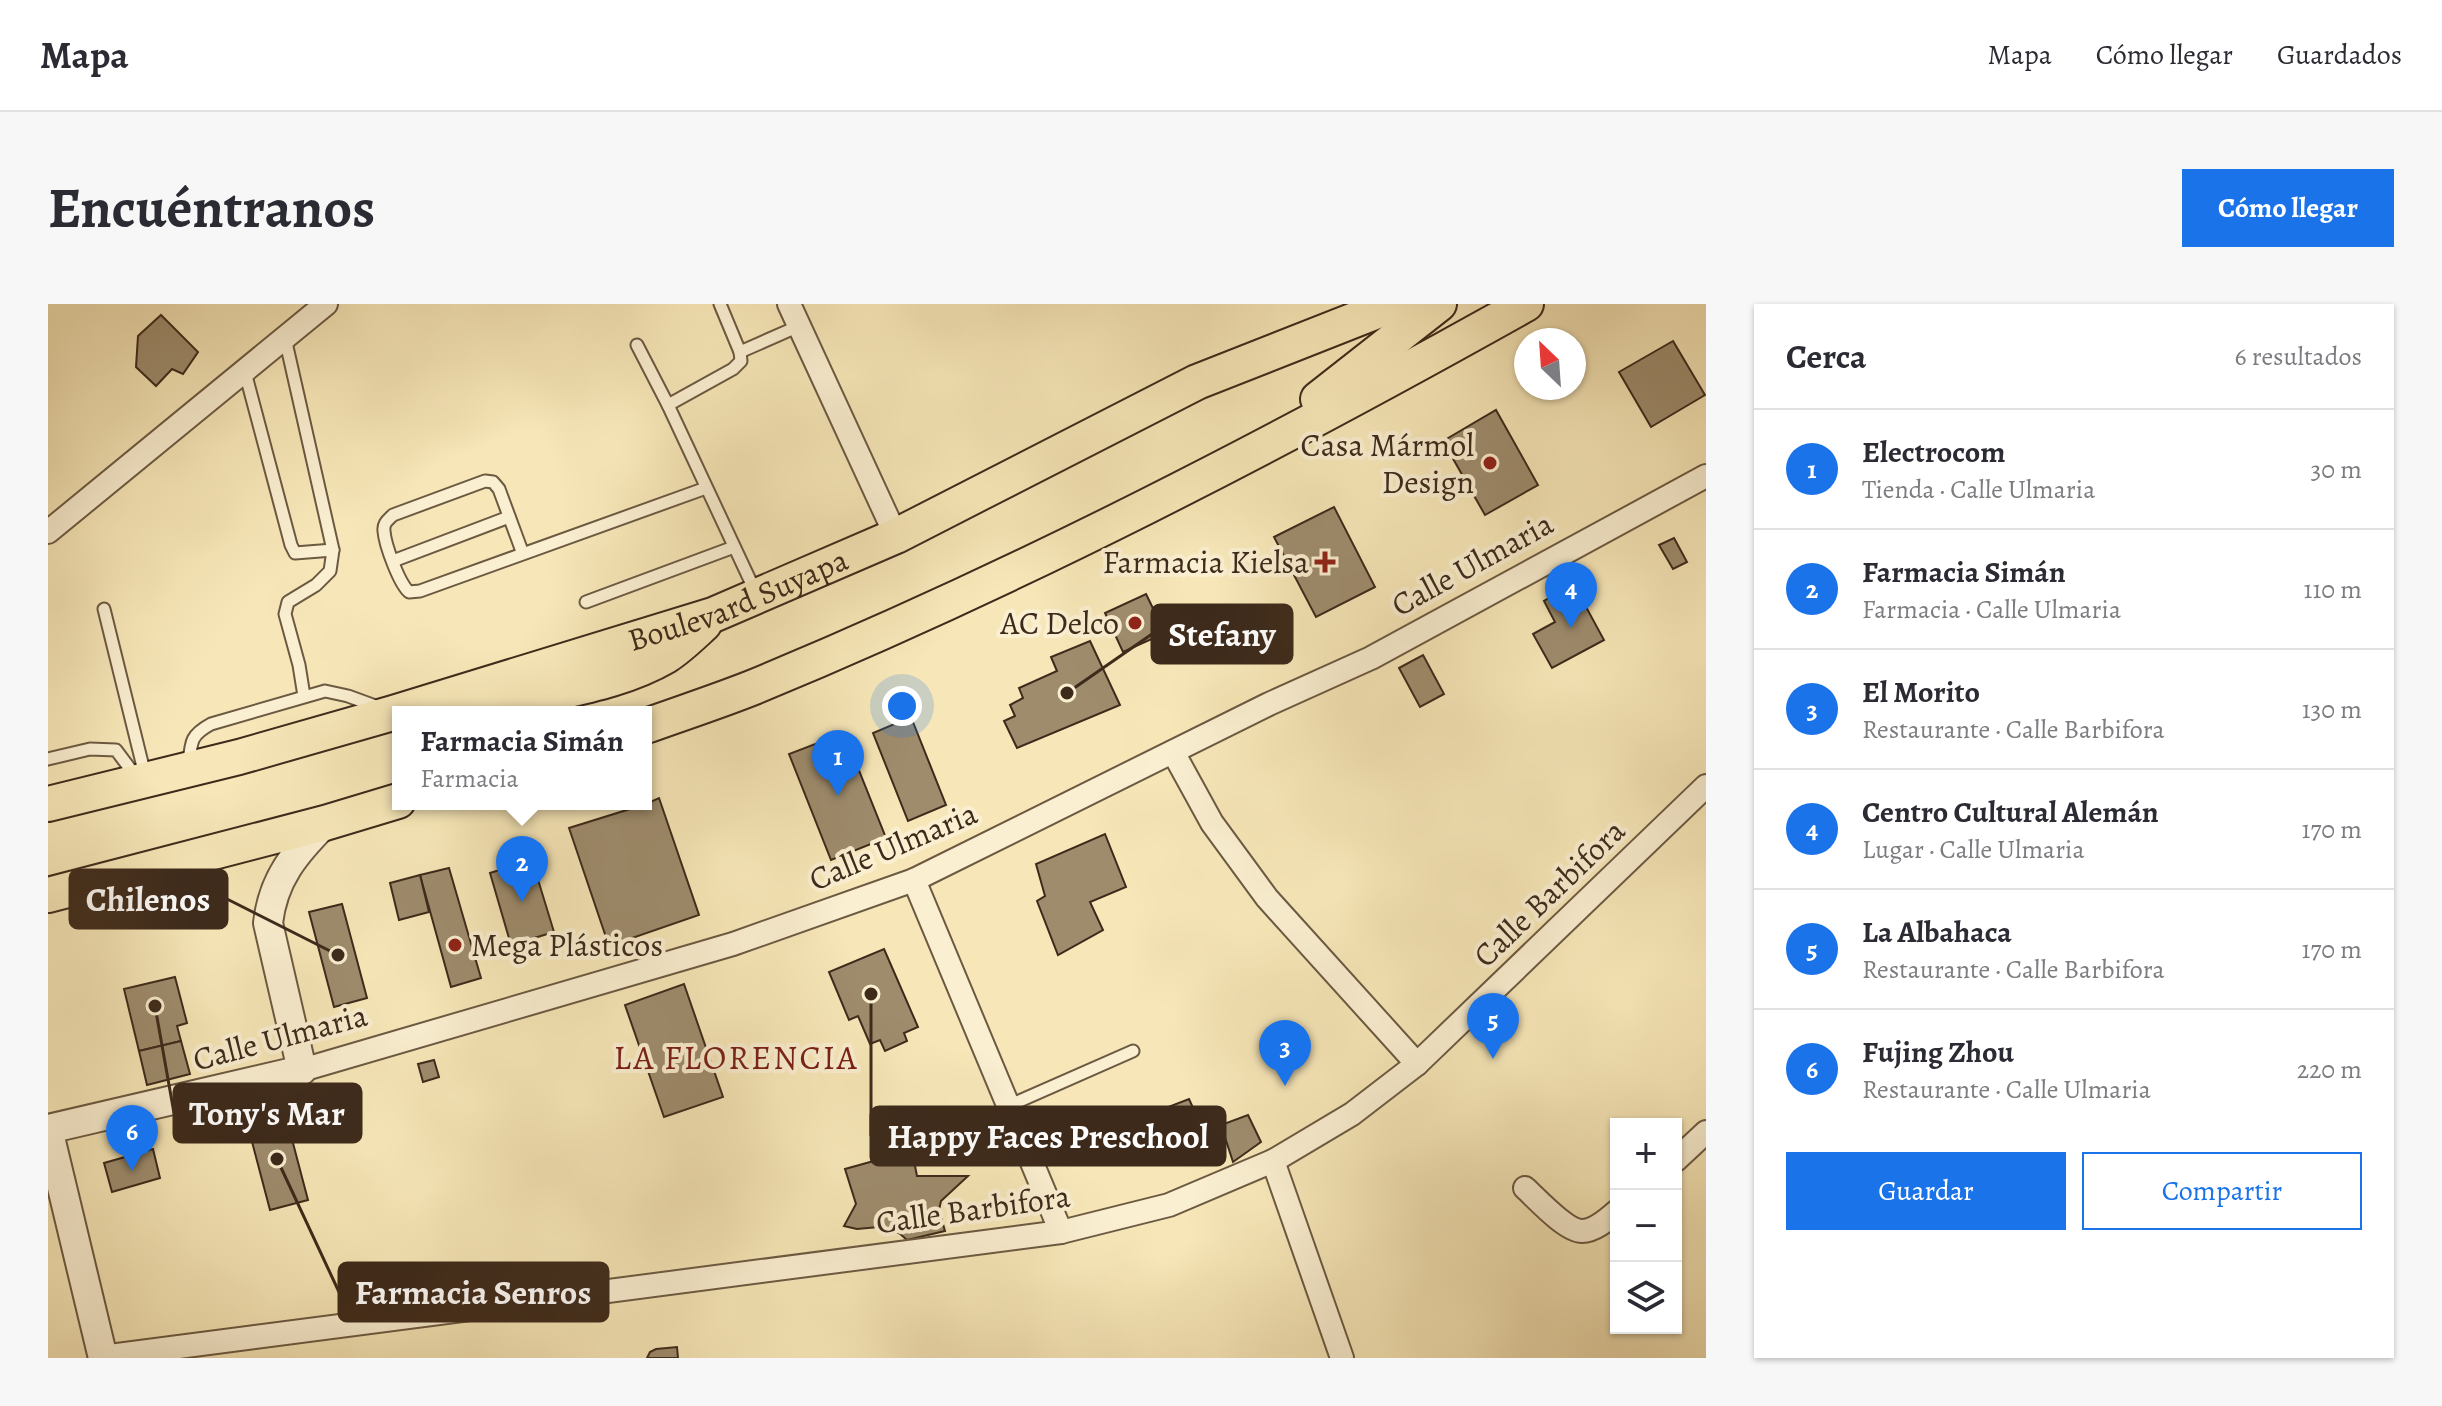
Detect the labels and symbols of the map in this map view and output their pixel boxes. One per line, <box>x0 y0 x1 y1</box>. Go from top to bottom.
north arrow <box>1514 328 1586 400</box>
place label: Casa Mármol Design <box>1301 423 1474 504</box>
marker: Casa Mármol Design <box>1481 454 1499 472</box>
street label: Calle Ulmaria <box>1383 501 1561 627</box>
street label: Boulevard Suyapa <box>622 537 855 662</box>
place label: Farmacia Kielsa <box>1102 540 1309 584</box>
marker: Farmacia Kielsa <box>1316 553 1334 571</box>
pin: 4 <box>1545 562 1597 628</box>
place label: AC Delco <box>1000 601 1119 645</box>
callout: Stefany <box>1152 605 1292 663</box>
text: Stefany <box>1168 611 1277 658</box>
marker: AC Delco <box>1126 614 1144 632</box>
your location <box>882 686 922 726</box>
pin: 1 <box>812 730 864 796</box>
street label: Calle Ulmaria <box>802 791 984 901</box>
street label: Calle Barbifora <box>1463 809 1635 977</box>
pin: 2 <box>496 836 548 902</box>
callout: Chilenos <box>70 870 227 928</box>
text: Chilenos <box>86 876 210 923</box>
place label: Mega Plásticos <box>471 923 663 967</box>
marker: Mega Plásticos <box>446 936 464 954</box>
street label: Calle Ulmaria <box>188 993 372 1081</box>
pin: 5 <box>1467 993 1519 1059</box>
pin: 3 <box>1259 1020 1311 1086</box>
district label: LA FLORENCIA <box>613 1034 859 1081</box>
callout: Tony's Mar <box>174 1084 361 1142</box>
text: Tony's Mar <box>189 1090 345 1137</box>
pin: 6 <box>106 1105 158 1171</box>
callout: Happy Faces Preschool <box>871 1107 1225 1165</box>
text: Happy Faces Preschool <box>887 1113 1209 1160</box>
street label: Calle Barbifora <box>873 1174 1073 1244</box>
callout: Farmacia Senros <box>339 1263 608 1321</box>
text: Farmacia Senros <box>355 1269 591 1316</box>

